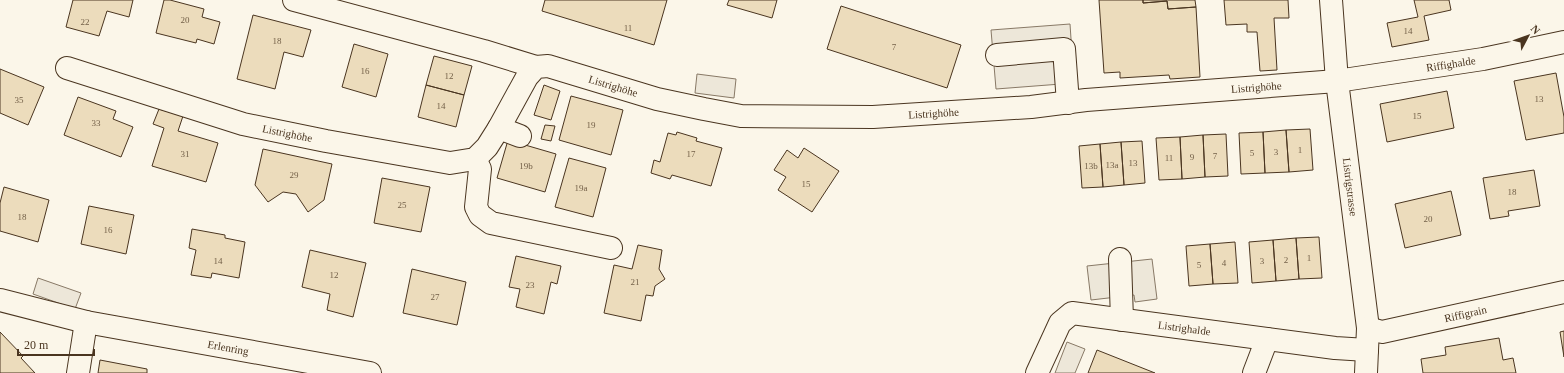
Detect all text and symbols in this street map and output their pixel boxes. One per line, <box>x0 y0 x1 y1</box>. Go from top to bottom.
house number: 20 <box>181 15 190 25</box>
north arrow <box>1508 16 1548 56</box>
house number: 22 <box>81 17 90 27</box>
house number: 11 <box>624 23 632 33</box>
text: N <box>1528 23 1543 36</box>
house number: 14 <box>1404 26 1413 36</box>
house number: 18 <box>273 36 282 46</box>
house number: 7 <box>892 42 897 52</box>
street label: Riffighalde <box>1425 54 1477 73</box>
house number: 16 <box>361 66 370 76</box>
house number: 12 <box>445 71 454 81</box>
street label: Listrighöhe <box>587 73 639 99</box>
street label: Listrighöhe <box>1231 79 1282 95</box>
house number: 13 <box>1535 94 1544 104</box>
house number: 35 <box>15 95 24 105</box>
house number: 14 <box>437 101 446 111</box>
street label: Listrighöhe <box>908 106 959 121</box>
house number: 15 <box>1413 111 1422 121</box>
house number: 33 <box>92 118 101 128</box>
house number: 19 <box>587 120 596 130</box>
street label: Listrighöhe <box>261 122 314 144</box>
house number: 1 <box>1298 145 1302 155</box>
house number: 3 <box>1274 147 1279 157</box>
house number: 5 <box>1250 148 1255 158</box>
house number: 31 <box>181 149 190 159</box>
house number: 17 <box>687 149 696 159</box>
house number: 7 <box>1213 151 1218 161</box>
house number: 9 <box>1190 152 1195 162</box>
house number: 11 <box>1165 153 1173 163</box>
street label: Listrigstrasse <box>1341 157 1360 217</box>
house number: 13 <box>1129 158 1138 168</box>
house number: 13a <box>1106 160 1119 170</box>
house number: 19b <box>519 161 533 171</box>
house number: 13b <box>1084 161 1098 171</box>
house number: 29 <box>290 170 299 180</box>
house number: 15 <box>802 179 811 189</box>
house number: 19a <box>575 183 588 193</box>
house number: 18 <box>1508 187 1517 197</box>
house number: 25 <box>398 200 407 210</box>
house number: 18 <box>18 212 27 222</box>
house number: 20 <box>1424 214 1433 224</box>
house number: 16 <box>104 225 113 235</box>
house number: 1 <box>1307 253 1311 263</box>
house number: 2 <box>1284 255 1288 265</box>
house number: 14 <box>214 256 223 266</box>
house number: 3 <box>1260 256 1265 266</box>
house number: 4 <box>1222 258 1227 268</box>
house number: 5 <box>1197 260 1202 270</box>
house number: 12 <box>330 270 339 280</box>
house number: 21 <box>631 277 640 287</box>
house number: 23 <box>526 280 535 290</box>
house number: 27 <box>431 292 440 302</box>
street label: Riffigrain <box>1443 303 1488 324</box>
street label: Listrighalde <box>1157 318 1212 337</box>
scale bar <box>18 331 94 357</box>
text: 20 m <box>24 338 49 352</box>
street label: Erlenring <box>207 338 250 357</box>

